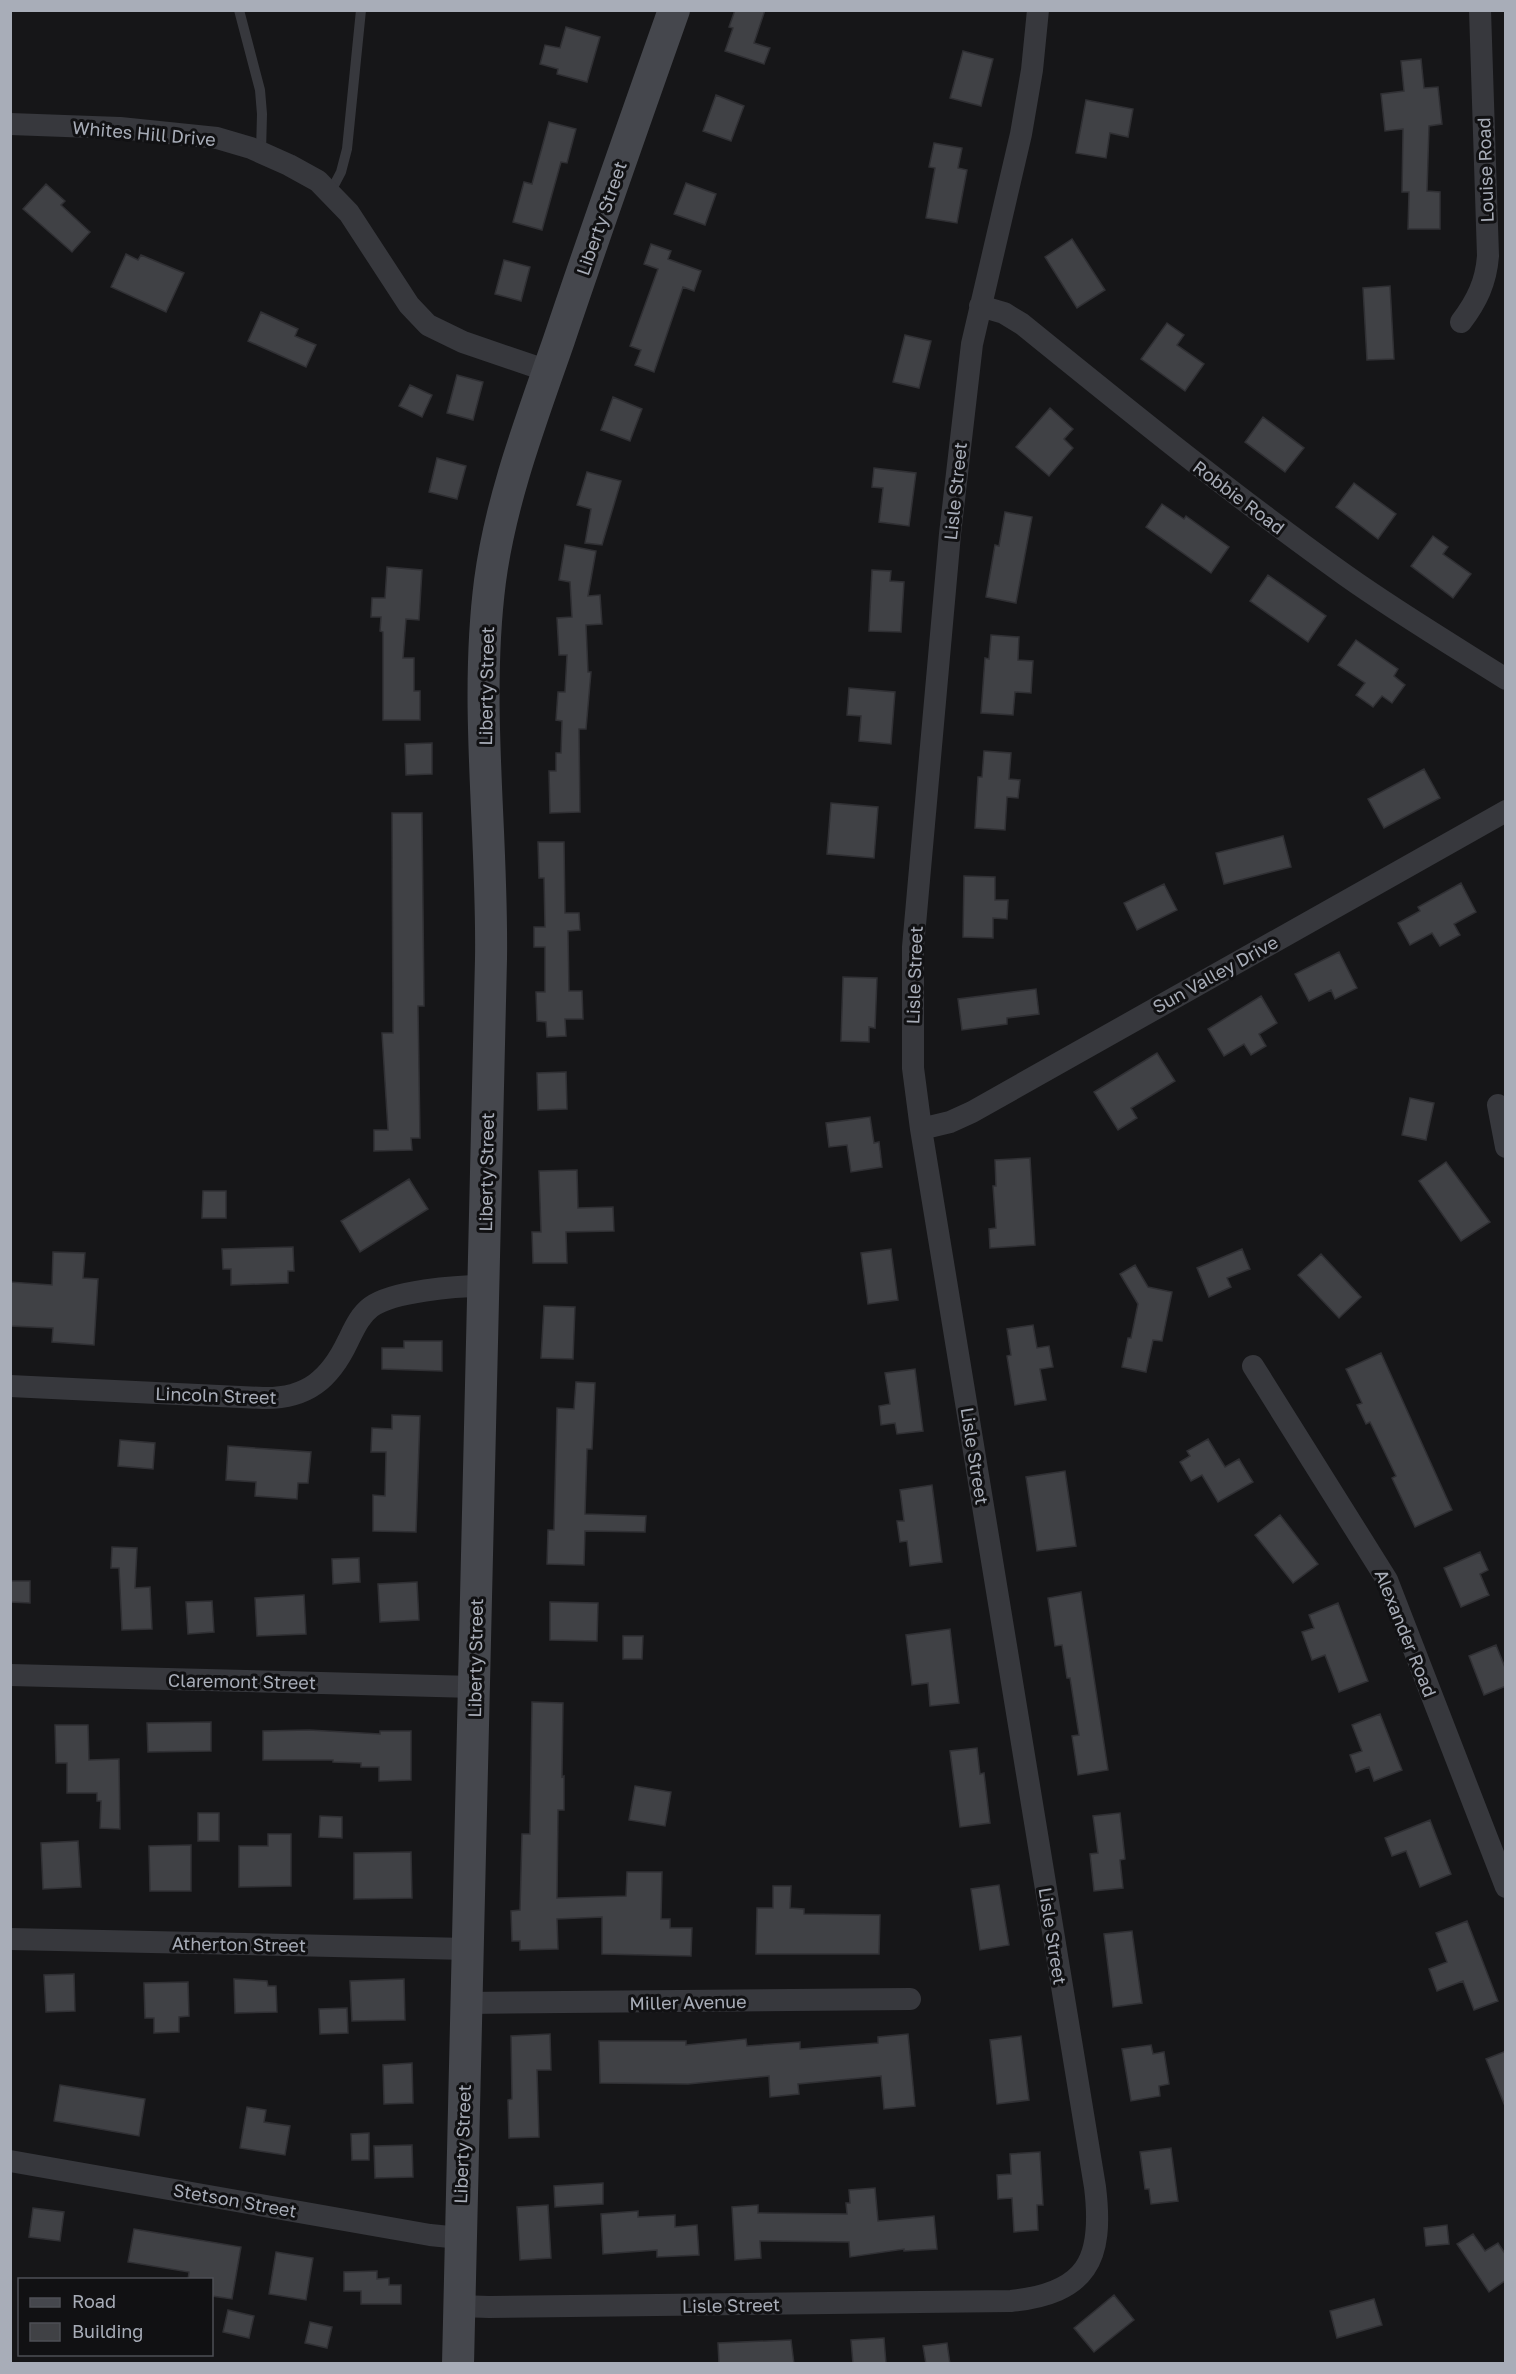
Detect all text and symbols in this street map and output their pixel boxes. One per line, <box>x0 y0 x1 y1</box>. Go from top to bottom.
street label: Whites Hill Drive <box>71 116 217 150</box>
street label: Louise Road <box>1472 117 1498 223</box>
street label: Liberty Street <box>571 158 631 278</box>
street label: Lisle Street <box>939 441 971 541</box>
street label: Robbie Road <box>1189 455 1289 539</box>
street label: Liberty Street <box>474 626 498 746</box>
street label: Lisle Street <box>901 925 927 1025</box>
street label: Sun Valley Drive <box>1149 931 1281 1017</box>
street label: Liberty Street <box>474 1112 498 1232</box>
street label: Lincoln Street <box>155 1382 277 1408</box>
street label: Lisle Street <box>956 1406 994 1506</box>
street label: Alexander Road <box>1370 1566 1442 1700</box>
street label: Liberty Street <box>463 1598 487 1718</box>
street label: Claremont Street <box>168 1669 316 1693</box>
street label: Lisle Street <box>1034 1886 1072 1986</box>
street label: Atherton Street <box>172 1932 306 1956</box>
street label: Miller Avenue <box>629 1990 747 2014</box>
street label: Liberty Street <box>449 2084 475 2204</box>
street label: Stetson Street <box>171 2178 299 2222</box>
legend <box>18 2278 213 2356</box>
text: Road <box>72 2290 116 2312</box>
street label: Lisle Street <box>682 2293 780 2317</box>
text: Building <box>72 2320 143 2342</box>

